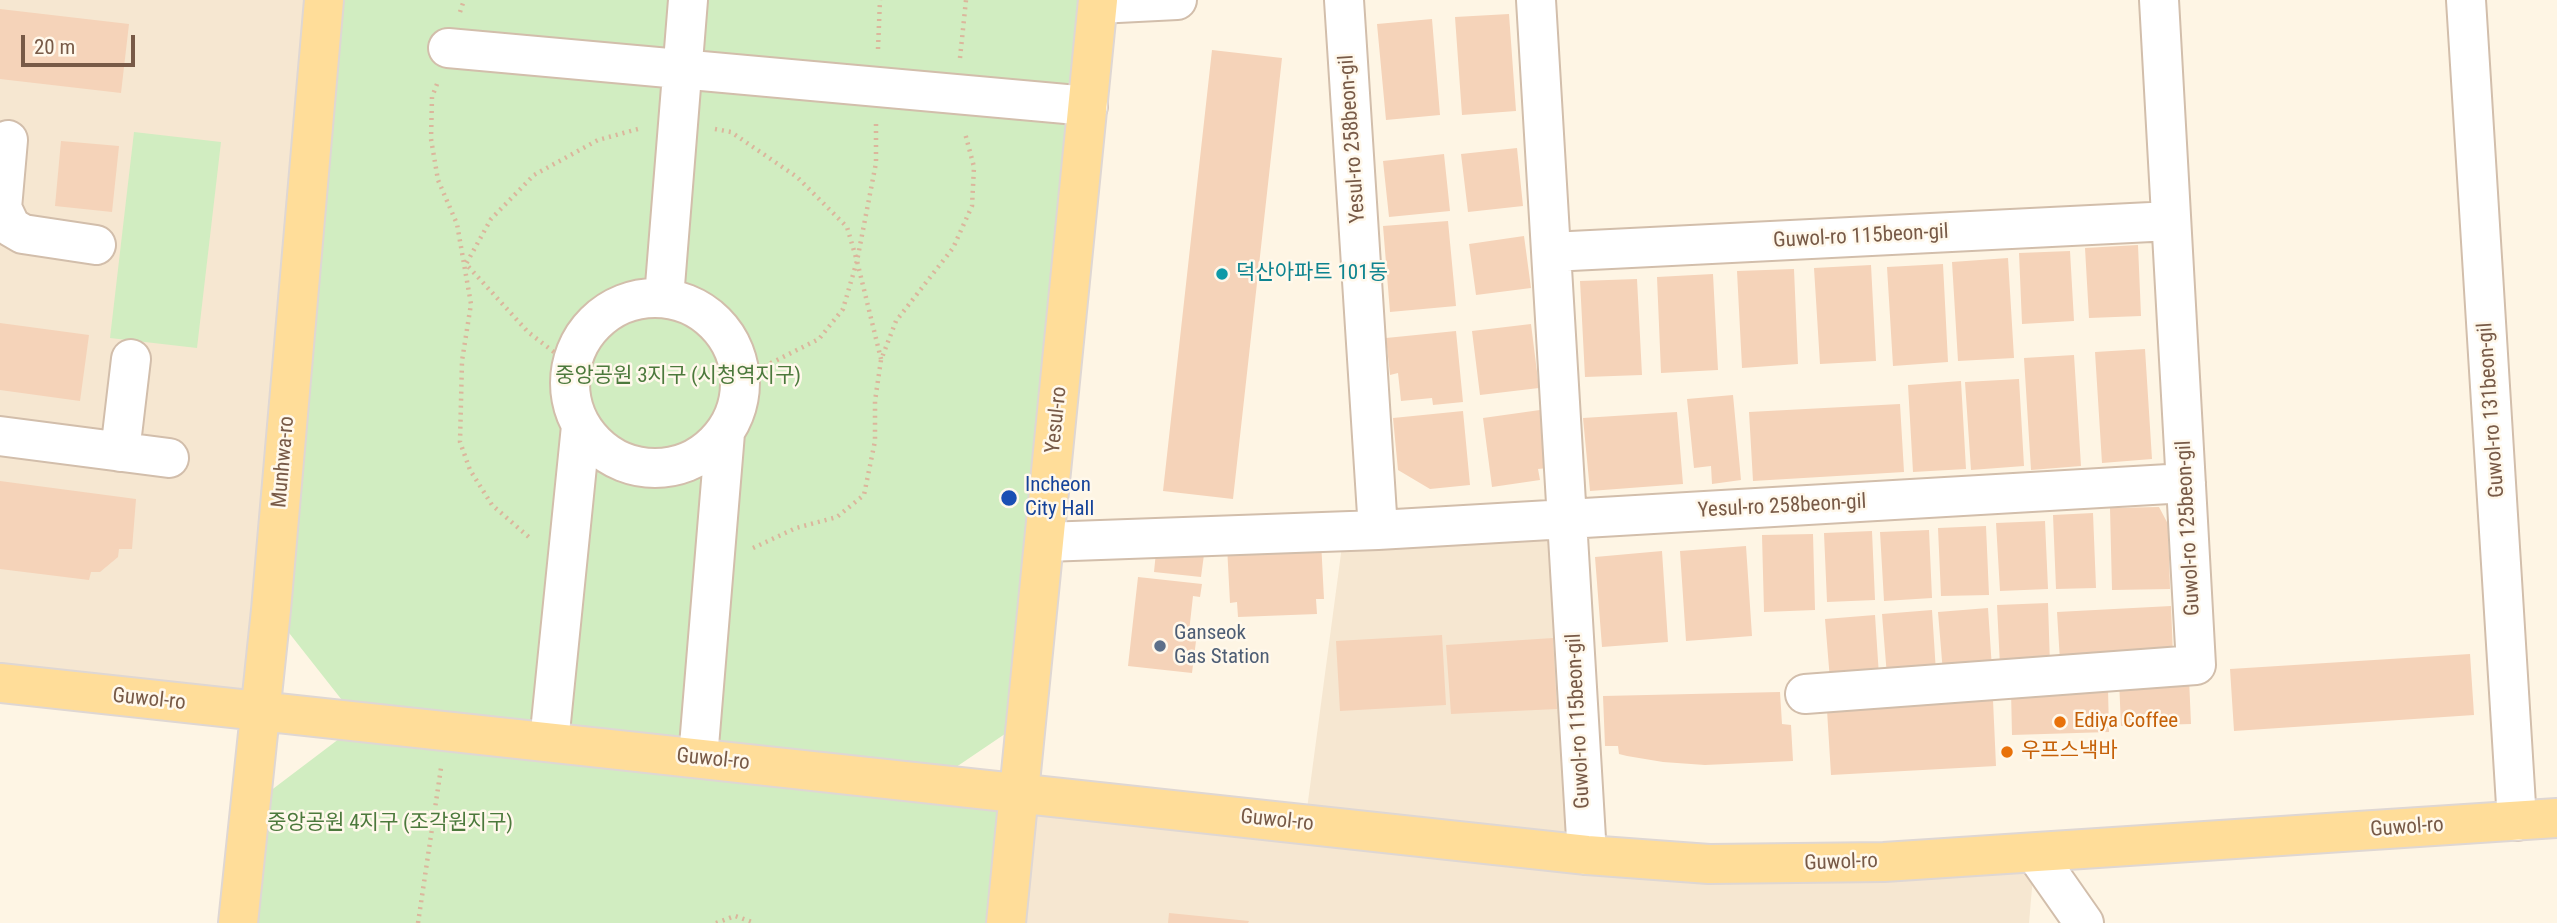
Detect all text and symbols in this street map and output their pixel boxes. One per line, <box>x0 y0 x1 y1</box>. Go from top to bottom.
scale bar <box>24 21 138 65</box>
text: 20 m <box>34 35 75 59</box>
street label: Yesul-ro 258beon-gil <box>1335 54 1371 224</box>
street label: Guwol-ro 115beon-gil <box>1773 220 1949 254</box>
place label: 덕산아파트 101동 <box>1236 261 1388 287</box>
marker: 덕산아파트 101동 <box>1214 266 1230 282</box>
street label: Guwol-ro 131beon-gil <box>2473 322 2511 498</box>
park label: 중앙공원 3지구 (시청역지구) <box>555 364 801 390</box>
street label: Yesul-ro <box>1041 386 1073 454</box>
street label: Munhwa-ro <box>267 415 301 509</box>
street label: Guwol-ro 125beon-gil <box>2172 440 2206 616</box>
place label: Incheon City Hall <box>1025 473 1094 523</box>
marker: Incheon City Hall <box>999 488 1019 508</box>
street label: Yesul-ro 258beon-gil <box>1697 490 1867 524</box>
place label: Ganseok Gas Station <box>1174 621 1270 671</box>
street label: Guwol-ro 115beon-gil <box>1562 633 1596 809</box>
marker: Ganseok Gas Station <box>1152 638 1168 654</box>
street label: Guwol-ro <box>111 684 187 716</box>
place label: Ediya Coffee <box>2074 709 2178 735</box>
marker: Ediya Coffee <box>2052 714 2068 730</box>
place label: 우프스낵바 <box>2021 739 2118 765</box>
street label: Guwol-ro <box>675 744 751 776</box>
marker: 우프스낵바 <box>1999 744 2015 760</box>
street label: Guwol-ro <box>1239 805 1315 837</box>
park label: 중앙공원 4지구 (조각원지구) <box>267 811 513 837</box>
street label: Guwol-ro <box>2369 813 2445 843</box>
street label: Guwol-ro <box>1804 849 1878 877</box>

